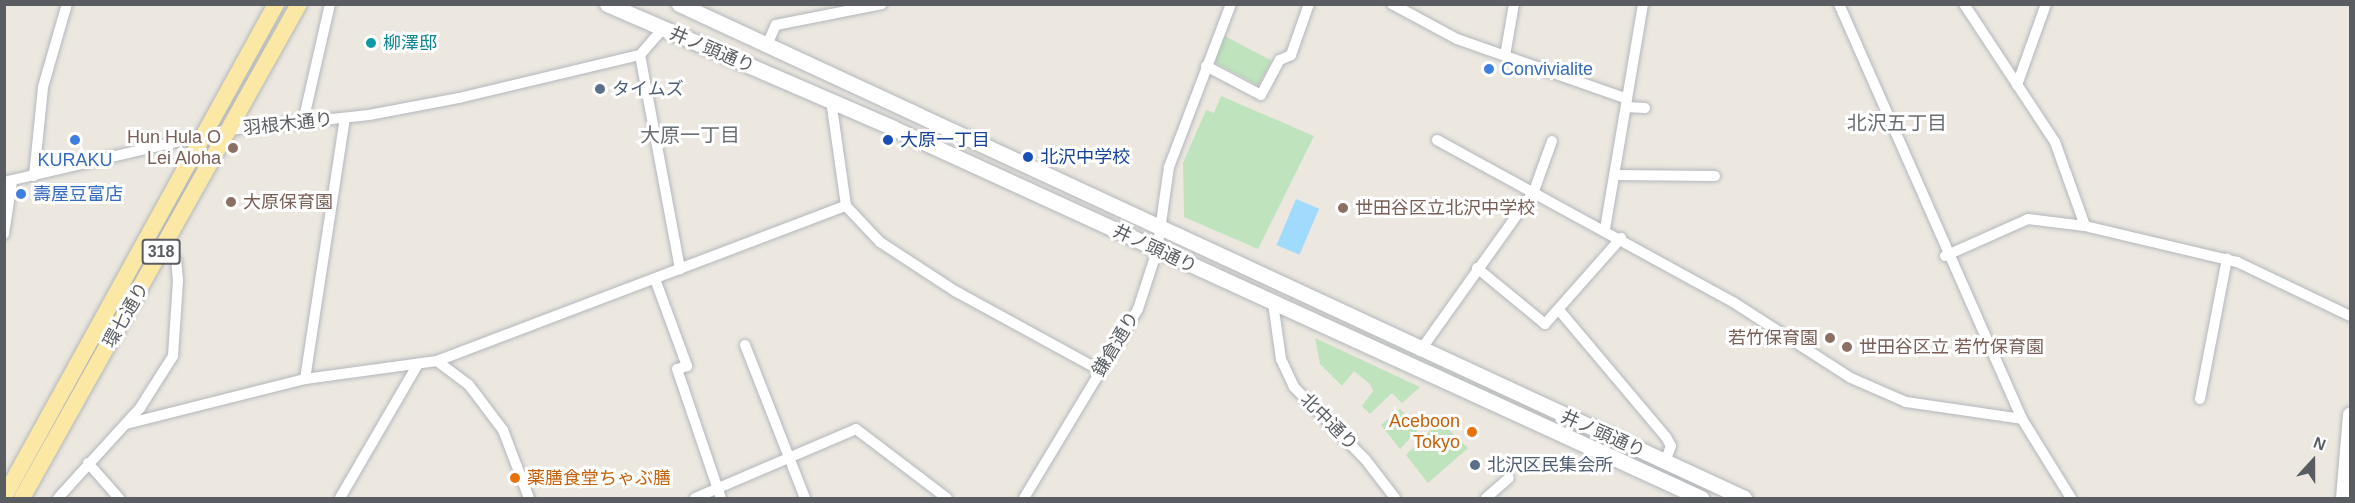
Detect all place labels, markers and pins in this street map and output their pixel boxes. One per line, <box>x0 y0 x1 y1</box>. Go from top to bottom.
place label: 柳澤邸 <box>383 32 437 54</box>
marker: 柳澤邸 <box>364 36 378 50</box>
place label: Convivialite <box>1501 58 1593 80</box>
marker: Convivialite <box>1482 62 1496 76</box>
place label: タイムズ <box>612 78 684 100</box>
marker: タイムズ <box>593 82 607 96</box>
place label: Hun Hula O Lei Aloha <box>127 127 221 170</box>
place label: 大原一丁目 <box>900 129 990 151</box>
marker: KURAKU <box>68 133 82 147</box>
marker: 大原一丁目 <box>881 133 895 147</box>
marker: Hun Hula O Lei Aloha <box>226 141 240 155</box>
place label: 北沢中学校 <box>1040 146 1130 168</box>
place label: KURAKU <box>37 149 113 171</box>
marker: 北沢中学校 <box>1021 150 1035 164</box>
place label: 壽屋豆富店 <box>33 183 123 205</box>
marker: 壽屋豆富店 <box>14 187 28 201</box>
place label: 大原保育園 <box>243 191 333 213</box>
marker: 大原保育園 <box>224 195 238 209</box>
place label: 世田谷区立北沢中学校 <box>1355 197 1535 219</box>
marker: 世田谷区立北沢中学校 <box>1336 201 1350 215</box>
place label: 若竹保育園 <box>1728 327 1818 349</box>
marker: 若竹保育園 <box>1823 331 1837 345</box>
place label: 世田谷区立 若竹保育園 <box>1859 336 2044 358</box>
marker: 世田谷区立 若竹保育園 <box>1840 340 1854 354</box>
place label: Aceboon Tokyo <box>1389 411 1460 454</box>
marker: Aceboon Tokyo <box>1465 425 1479 439</box>
place label: 北沢区民集会所 <box>1487 454 1613 476</box>
marker: 北沢区民集会所 <box>1468 458 1482 472</box>
place label: 薬膳食堂ちゃぶ膳 <box>527 467 671 489</box>
marker: 薬膳食堂ちゃぶ膳 <box>508 471 522 485</box>

